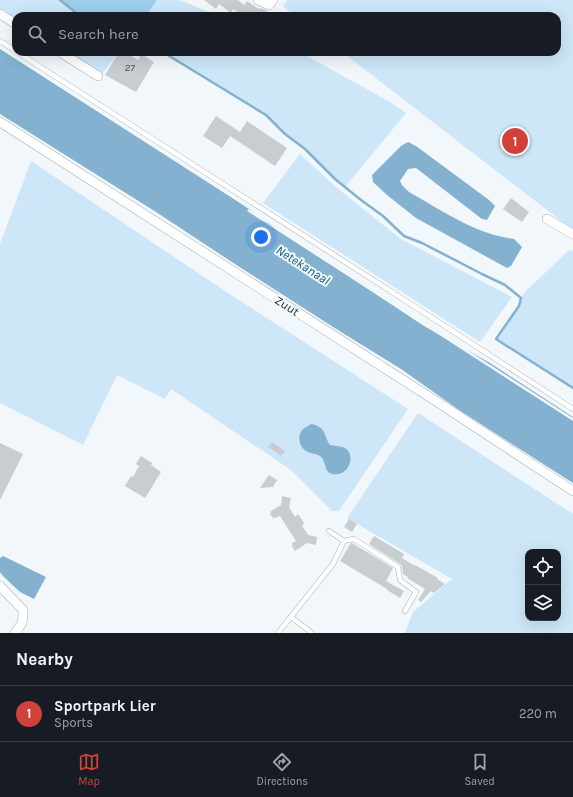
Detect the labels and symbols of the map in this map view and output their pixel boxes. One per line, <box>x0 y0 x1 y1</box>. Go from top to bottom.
house number: 27 <box>125 62 136 74</box>
pin: 1 <box>502 126 528 156</box>
your location <box>251 227 271 247</box>
water label: Netekanaal <box>273 242 333 288</box>
street label: Zuut <box>272 293 302 319</box>

